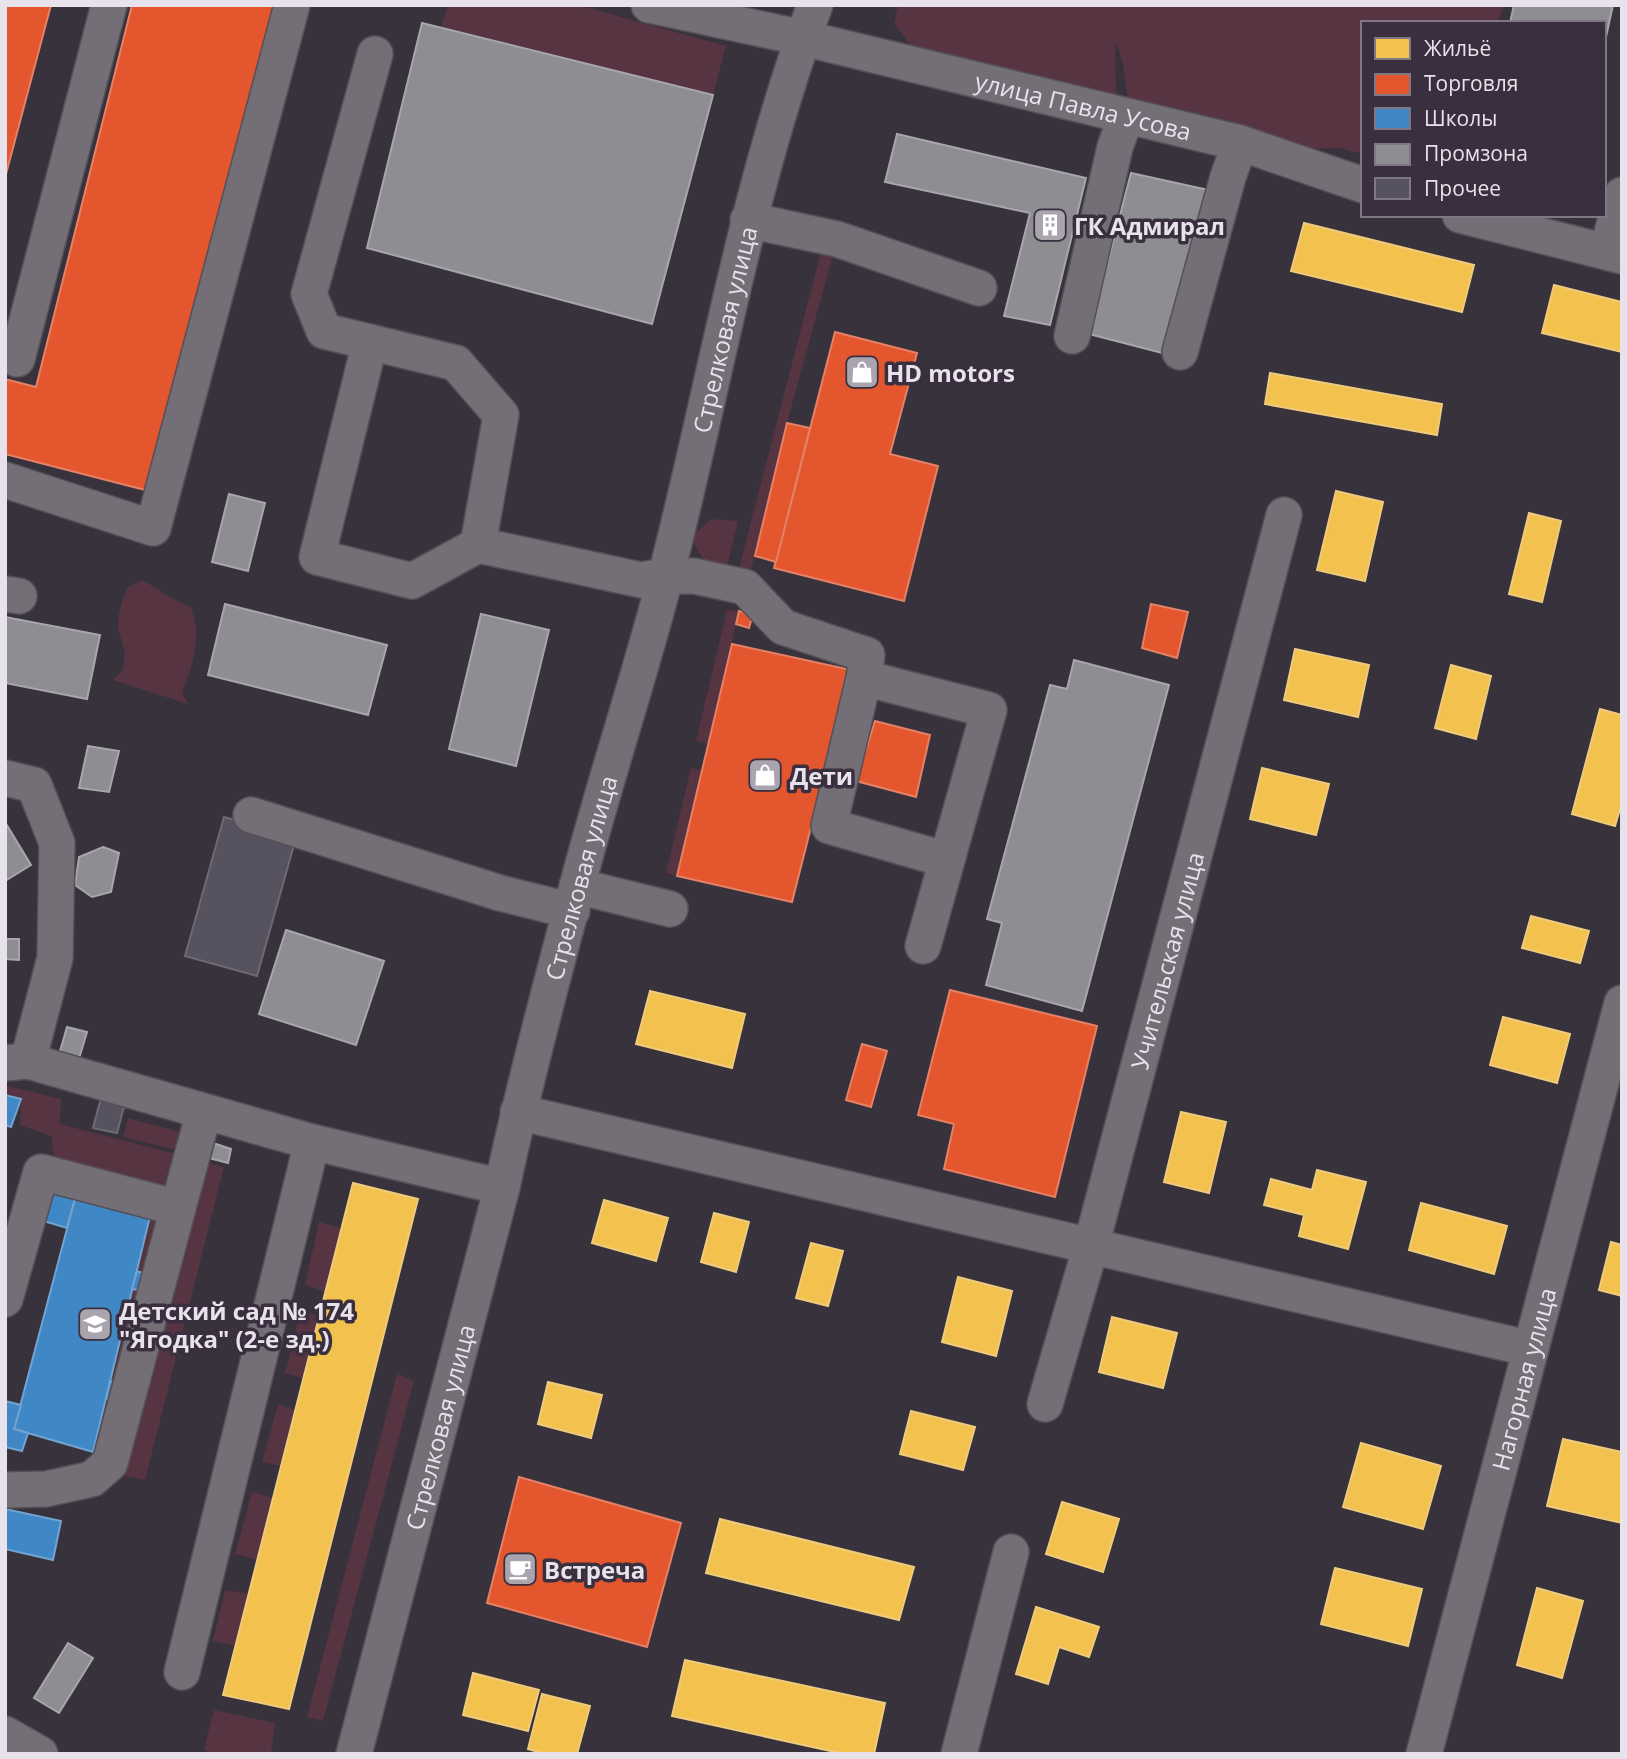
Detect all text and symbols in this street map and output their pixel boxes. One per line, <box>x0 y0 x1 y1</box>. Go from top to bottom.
legend <box>1361 21 1606 217</box>
text: Жильё <box>1424 34 1491 62</box>
street label: улица Павла Усова <box>972 63 1195 147</box>
text: Торговля <box>1424 69 1518 97</box>
text: Школы <box>1424 104 1497 132</box>
text: Промзона <box>1424 139 1528 167</box>
text: Прочее <box>1424 174 1501 202</box>
building icon: ГК Адмирал <box>1031 206 1069 244</box>
place label: ГК Адмирал <box>1074 209 1225 242</box>
street label: Стрелковая улица <box>684 223 764 436</box>
shop icon: HD motors <box>843 353 881 391</box>
place label: HD motors <box>886 356 1015 389</box>
shop icon: Дети <box>746 756 784 794</box>
place label: Дети <box>790 759 853 792</box>
street label: Стрелковая улица <box>536 771 624 984</box>
street label: Учительская улица <box>1122 848 1211 1073</box>
street label: Нагорная улица <box>1483 1284 1563 1474</box>
place label: Детский сад № 174 "Ягодка" (2-е зд.) <box>119 1294 354 1355</box>
school or university icon: Детский сад № 174 "Ягодка" (2-е зд.) <box>76 1305 114 1343</box>
street label: Стрелковая улица <box>397 1321 482 1533</box>
cafe icon: Встреча <box>501 1550 539 1588</box>
place label: Встреча <box>544 1553 645 1586</box>

